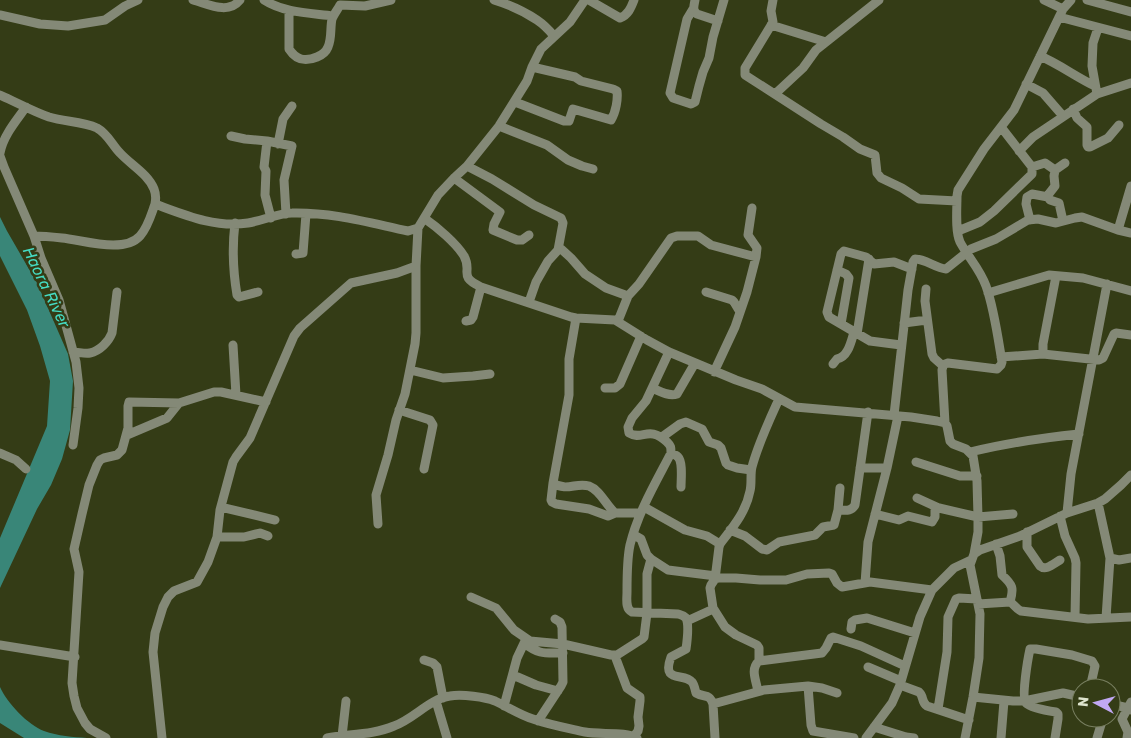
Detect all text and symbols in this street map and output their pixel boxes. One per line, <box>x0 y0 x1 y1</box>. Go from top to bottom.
water label: Haora River <box>19 244 75 331</box>
north arrow <box>1071 678 1121 728</box>
text: N <box>1075 696 1093 708</box>

